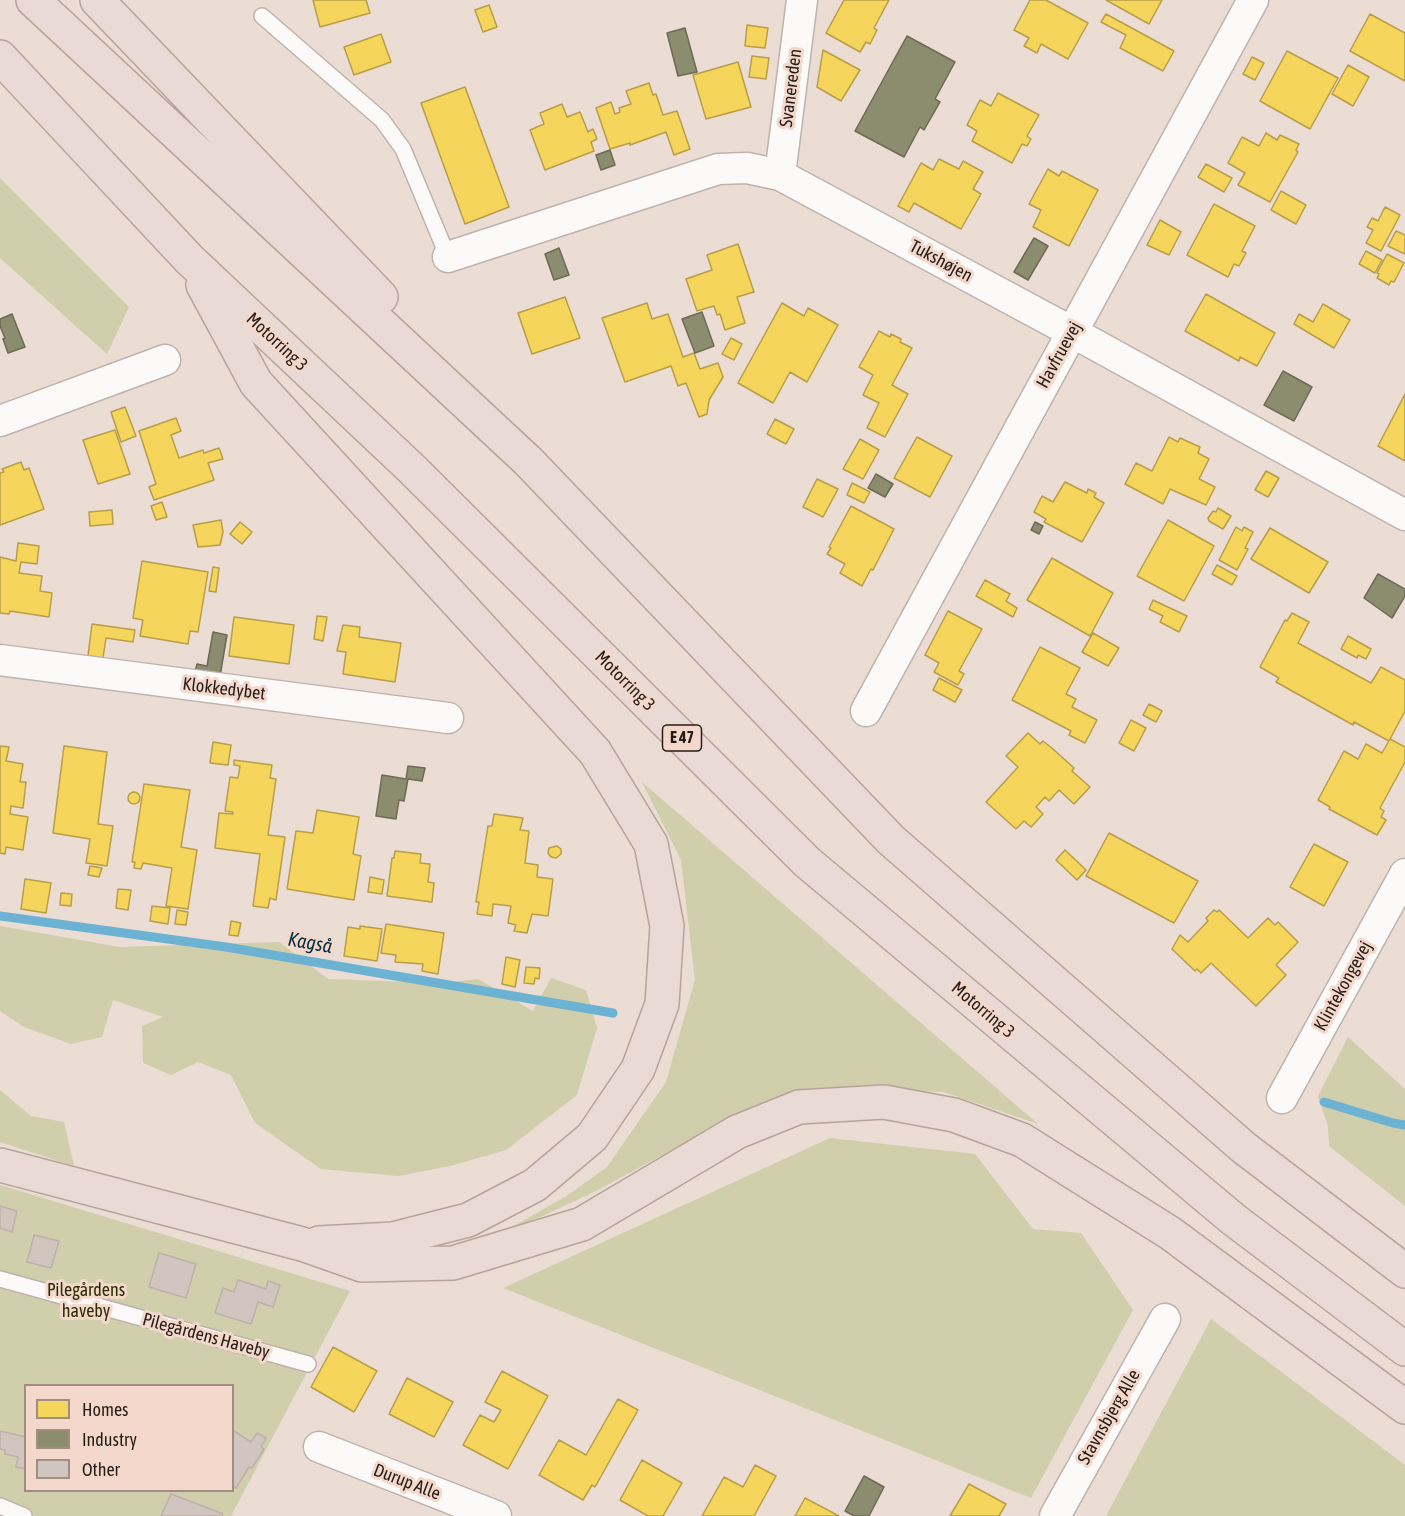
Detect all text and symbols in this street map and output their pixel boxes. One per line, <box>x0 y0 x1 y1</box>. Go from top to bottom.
street label: Svanereden <box>775 48 807 128</box>
street label: Tukshøjen <box>906 235 976 287</box>
street label: Motorring 3 <box>242 308 312 376</box>
street label: Havfruevej <box>1032 318 1086 392</box>
street label: Motorring 3 <box>590 646 660 716</box>
street label: Klokkedybet <box>181 673 267 705</box>
road number: E 47 <box>662 725 702 751</box>
water label: Kagså <box>286 927 334 959</box>
street label: Klintekongevej <box>1309 937 1377 1035</box>
street label: Motorring 3 <box>947 977 1019 1043</box>
park label: Pilegårdens haveby <box>47 1279 125 1322</box>
street label: Pilegårdens Haveby <box>140 1309 272 1363</box>
street label: Stavnsbjerg Alle <box>1073 1366 1145 1468</box>
legend <box>24 1384 234 1492</box>
text: Homes <box>82 1399 128 1420</box>
text: Industry <box>82 1429 137 1450</box>
text: Other <box>82 1459 120 1480</box>
street label: Durup Alle <box>370 1459 444 1505</box>

